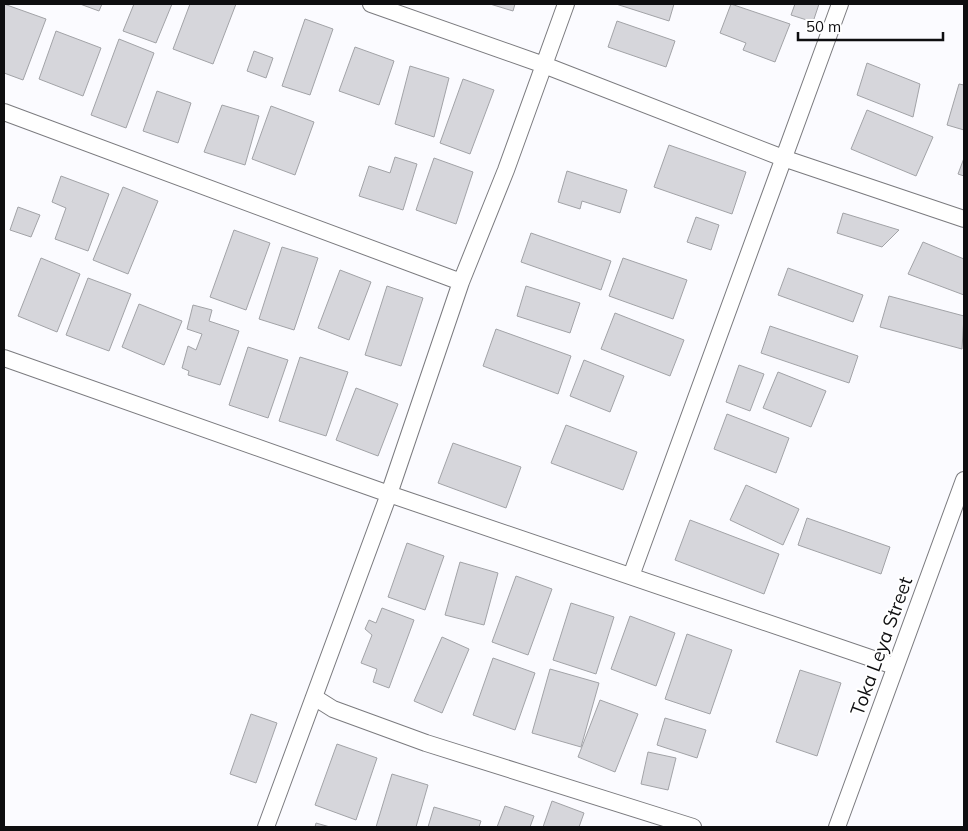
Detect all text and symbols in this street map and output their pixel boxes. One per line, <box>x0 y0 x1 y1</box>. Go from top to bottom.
scale bar <box>798 10 943 42</box>
text: 50 m <box>806 17 841 36</box>
street label: Toka Leya Street <box>845 573 917 719</box>

